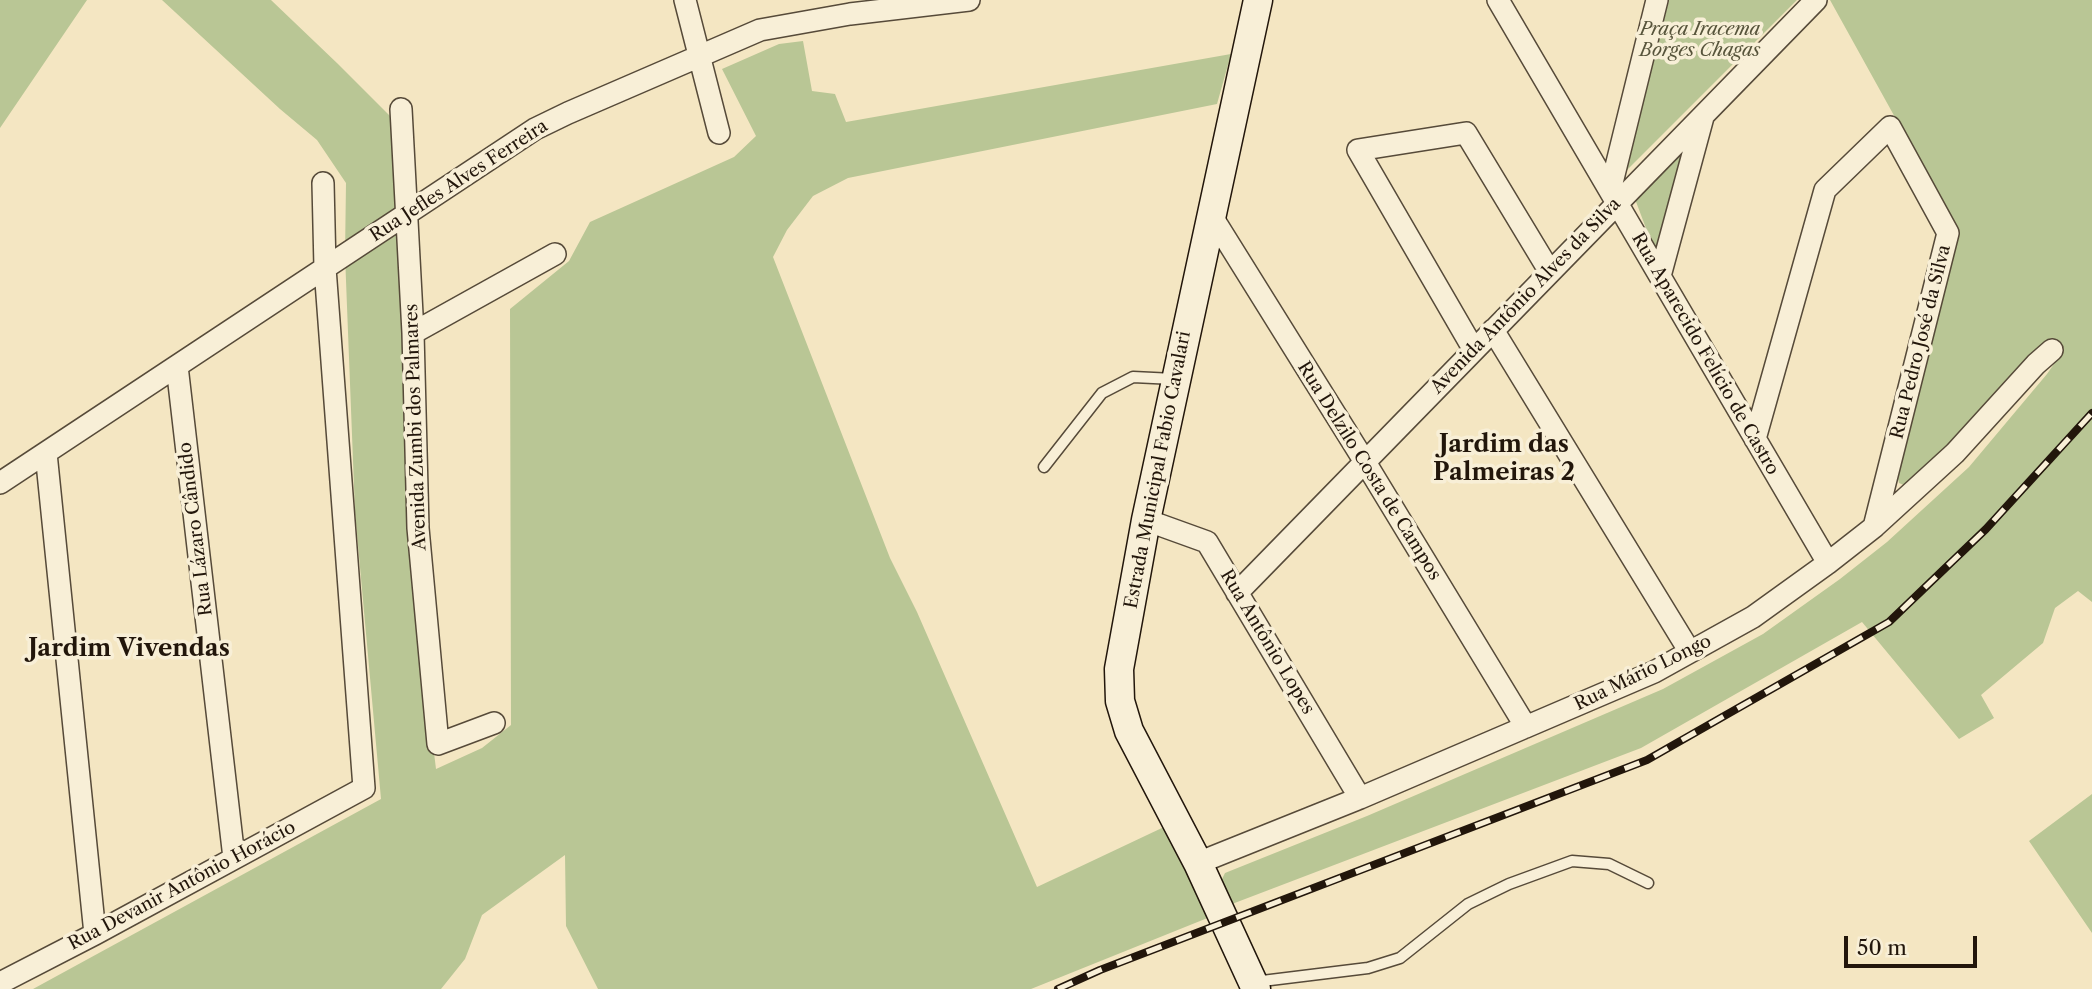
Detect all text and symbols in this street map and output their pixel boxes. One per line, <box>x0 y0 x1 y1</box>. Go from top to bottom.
park label: Praça Iracema Borges Chagas <box>1640 19 1760 61</box>
street label: Rua Jefles Alves Ferreira <box>366 115 552 247</box>
street label: Avenida Antônio Alves da Silva <box>1427 194 1625 398</box>
street label: Rua Aparecido Felício de Castro <box>1627 229 1783 479</box>
street label: Rua Pedro José da Silva <box>1886 243 1956 441</box>
street label: Avenida Zumbi dos Palmares <box>401 303 431 551</box>
street label: Estrada Municipal Fabio Cavalari <box>1120 329 1196 611</box>
street label: Rua Delzilo Costa de Campos <box>1293 358 1445 584</box>
district label: Jardim das Palmeiras 2 <box>1433 431 1575 487</box>
street label: Rua Lázaro Cândido <box>175 441 217 617</box>
street label: Rua Antônio Lopes <box>1215 566 1319 718</box>
street label: Rua Mário Longo <box>1571 631 1715 715</box>
district label: Jardim Vivendas <box>28 635 230 663</box>
street label: Rua Devanir Antônio Horácio <box>65 817 299 955</box>
scale bar <box>1847 922 1980 966</box>
text: 50 m <box>1857 935 1907 960</box>

